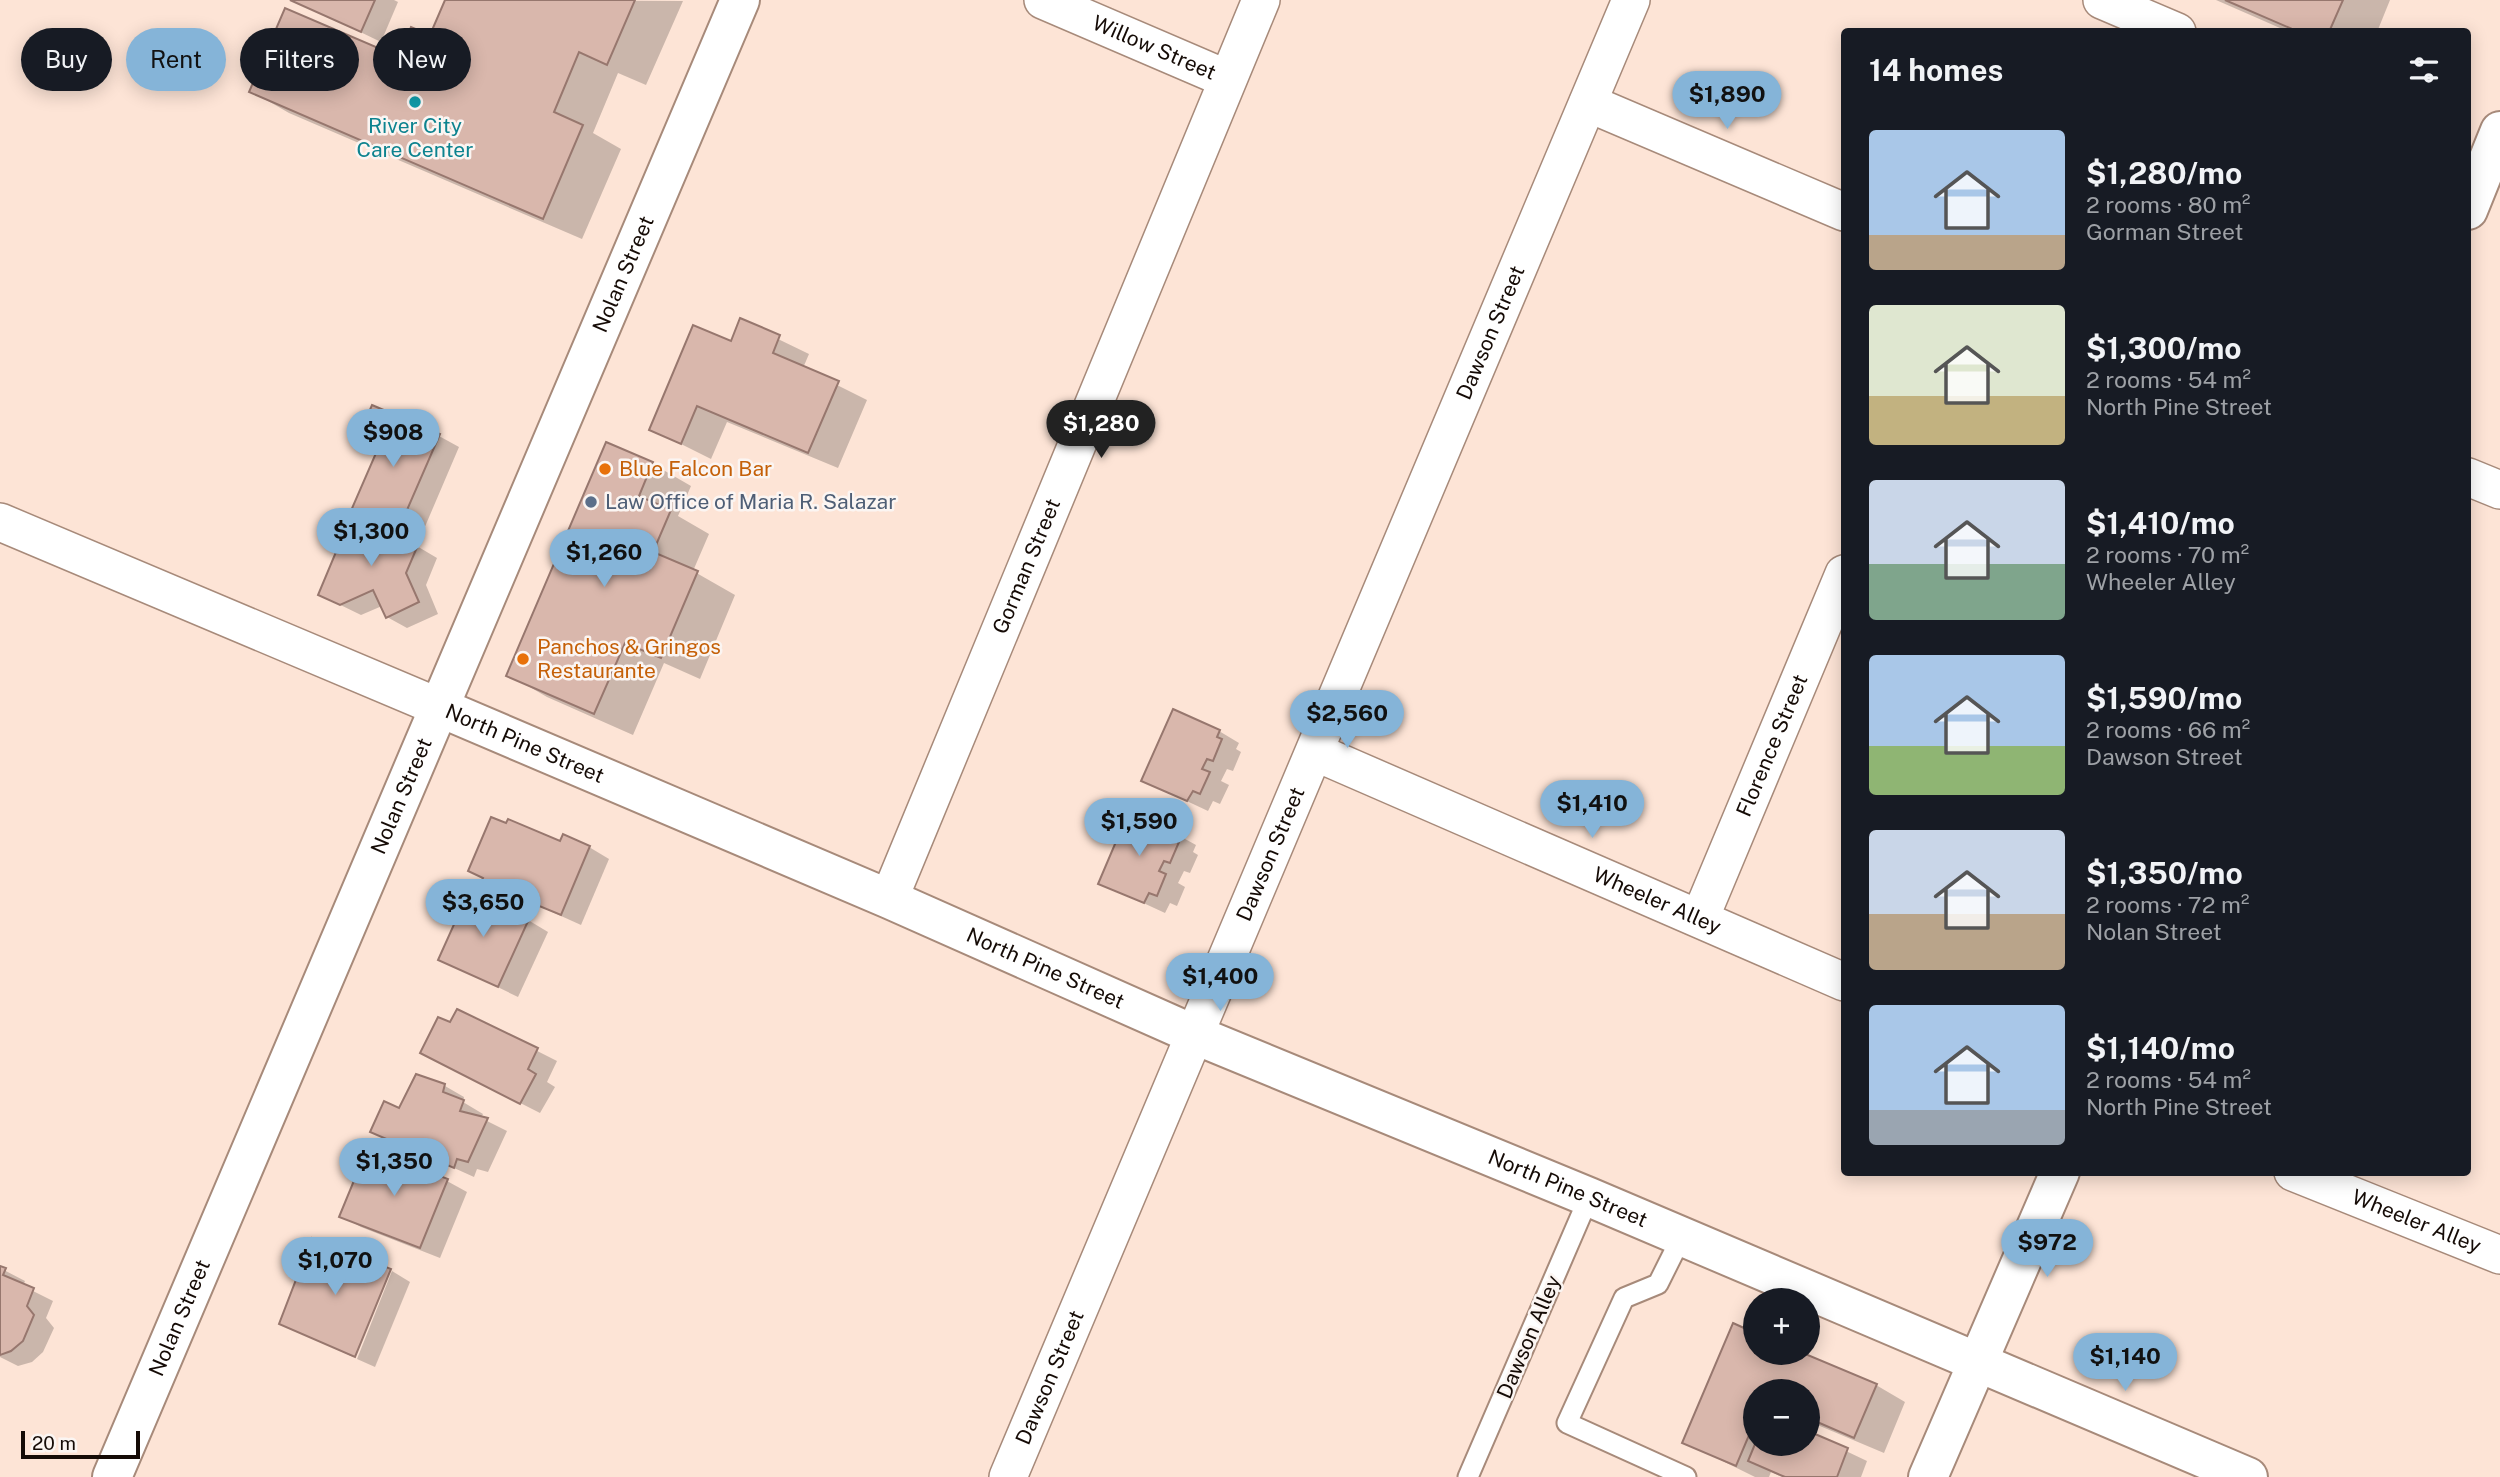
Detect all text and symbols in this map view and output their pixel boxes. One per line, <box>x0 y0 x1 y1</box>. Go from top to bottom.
street label: Willow Street <box>1089 10 1220 85</box>
chip: Buy <box>21 28 112 91</box>
chip: Rent <box>126 28 226 91</box>
chip: Filters <box>240 28 359 91</box>
chip: New <box>373 28 471 91</box>
icon: filters <box>2405 51 2443 89</box>
text: 14 homes <box>1869 52 2003 88</box>
pin: $1,890 <box>1670 72 1784 131</box>
text: $1,890 <box>1688 80 1766 107</box>
marker: River City Care Center <box>407 94 423 110</box>
place label: River City Care Center <box>357 113 473 162</box>
text: $1,280/mo <box>2086 155 2242 191</box>
icon: home <box>1925 158 2009 242</box>
text: 2 rooms · 80 m² <box>2086 191 2251 218</box>
street label: Nolan Street <box>587 212 659 336</box>
text: Gorman Street <box>2086 218 2243 245</box>
street label: Dawson Street <box>1451 262 1530 403</box>
text: $1,300/mo <box>2086 330 2242 366</box>
icon: home <box>1925 333 2009 417</box>
text: 2 rooms · 54 m² <box>2086 366 2251 393</box>
text: North Pine Street <box>2086 393 2272 420</box>
pin: $1,280 <box>1044 400 1158 460</box>
text: $1,280 <box>1062 409 1140 436</box>
pin: $908 <box>352 410 434 469</box>
text: $908 <box>363 418 423 445</box>
place label: Blue Falcon Bar <box>619 456 772 481</box>
marker: Blue Falcon Bar <box>597 461 613 477</box>
place label: Law Office of Maria R. Salazar <box>605 489 896 514</box>
marker: Law Office of Maria R. Salazar <box>583 494 599 510</box>
street label: Gorman Street <box>987 495 1065 637</box>
text: $1,410/mo <box>2086 505 2235 541</box>
pin: $1,300 <box>314 508 428 568</box>
icon: home <box>1925 508 2009 592</box>
text: $1,300 <box>333 517 409 544</box>
pin: $1,260 <box>547 530 661 589</box>
text: $1,260 <box>566 538 642 565</box>
text: 2 rooms · 70 m² <box>2086 541 2249 568</box>
text: Wheeler Alley <box>2086 568 2236 595</box>
place label: Panchos & Gringos Restaurante <box>537 634 721 683</box>
marker: Panchos & Gringos Restaurante <box>515 651 531 667</box>
street label: Florence Street <box>1731 670 1813 820</box>
text: $1,590/mo <box>2086 680 2242 716</box>
icon: home <box>1925 683 2009 767</box>
pin: $2,560 <box>1290 690 1404 750</box>
street label: North Pine Street <box>442 698 608 788</box>
text: $2,560 <box>1306 699 1388 726</box>
text: 2 rooms · 66 m² <box>2086 716 2250 743</box>
street label: Nolan Street <box>365 734 437 858</box>
text: Dawson Street <box>2086 743 2243 770</box>
pin: $1,410 <box>1535 780 1649 840</box>
street label: Dawson Street <box>1231 783 1310 925</box>
text: $1,410 <box>1556 789 1628 816</box>
pin: $1,590 <box>1082 798 1196 858</box>
text: $1,590 <box>1100 807 1178 834</box>
text: $1,350/mo <box>2086 855 2243 891</box>
icon: home <box>1925 858 2009 942</box>
street label: Wheeler Alley <box>1590 862 1725 939</box>
pin: $3,650 <box>426 880 540 939</box>
text: $3,650 <box>442 888 524 915</box>
text: 2 rooms · 72 m² <box>2086 891 2249 918</box>
text: Nolan Street <box>2086 918 2222 945</box>
street label: North Pine Street <box>963 922 1128 1014</box>
pin: $1,400 <box>1163 954 1277 1013</box>
text: $1,400 <box>1182 962 1258 989</box>
text: $1,140/mo <box>2086 1030 2235 1066</box>
icon: home <box>1925 1033 2009 1117</box>
text: 2 rooms · 54 m² <box>2086 1066 2251 1093</box>
text: North Pine Street <box>2086 1093 2272 1120</box>
pin: $1,350 <box>337 1138 451 1198</box>
street label: North Pine Street <box>1485 1144 1651 1232</box>
text: $1,350 <box>355 1147 433 1174</box>
street label: Wheeler Alley <box>2348 1184 2485 1258</box>
pin: $972 <box>2006 1220 2088 1279</box>
text: $972 <box>2017 1228 2077 1255</box>
pin: $1,070 <box>278 1238 392 1297</box>
text: $1,070 <box>297 1246 373 1273</box>
street label: Nolan Street <box>143 1256 215 1380</box>
street label: Dawson Alley <box>1491 1271 1566 1402</box>
map controls <box>1743 1288 1820 1456</box>
button: + <box>1743 1288 1820 1365</box>
street label: Dawson Street <box>1010 1306 1089 1448</box>
pin: $1,140 <box>2068 1334 2182 1393</box>
text: $1,140 <box>2089 1342 2161 1369</box>
button: − <box>1743 1379 1820 1456</box>
scale bar <box>21 1428 140 1460</box>
text: 20 m <box>32 1432 76 1454</box>

